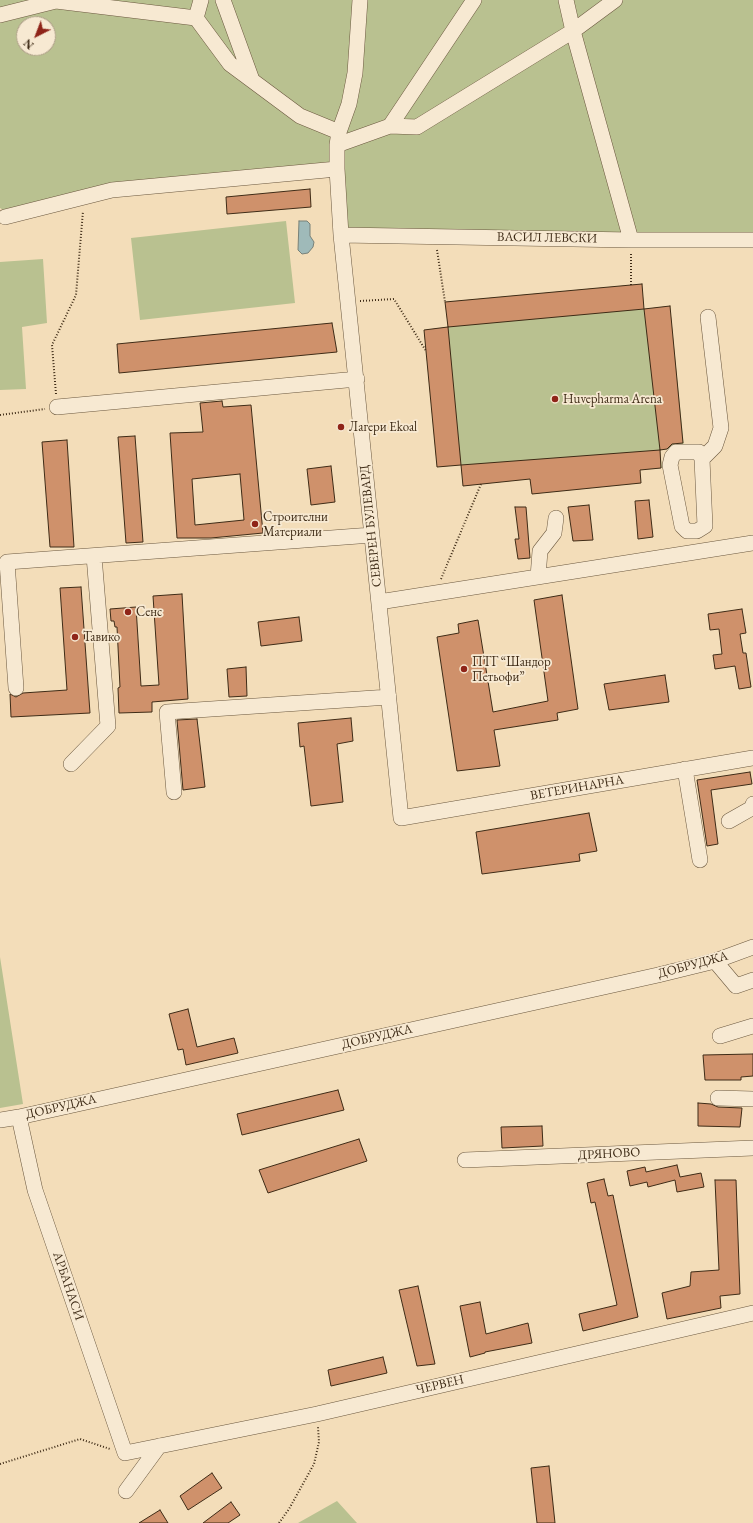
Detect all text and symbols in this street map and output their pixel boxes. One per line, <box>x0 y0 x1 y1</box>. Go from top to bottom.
north arrow <box>16 16 56 56</box>
text: N <box>21 36 37 52</box>
street label: ВАСИЛ ЛЕВСКИ <box>497 229 597 247</box>
place label: Huvepharma Arena <box>563 391 662 407</box>
marker: Huvepharma Arena <box>550 394 560 404</box>
place label: Лагери Ekoal <box>349 419 417 435</box>
marker: Лагери Ekoal <box>336 422 346 432</box>
street label: СЕВЕРЕН БУЛЕВАРД <box>357 464 385 588</box>
place label: Строителни Материали <box>263 509 328 540</box>
marker: Строителни Материали <box>250 519 260 529</box>
place label: Сенс <box>136 604 162 620</box>
marker: Сенс <box>123 607 133 617</box>
place label: Тавико <box>83 629 120 645</box>
marker: Тавико <box>70 632 80 642</box>
place label: ПТГ “Шандор Петьофи” <box>472 654 551 685</box>
marker: ПТГ “Шандор Петьофи” <box>459 664 469 674</box>
street label: ВЕТЕРИНАРНА <box>529 772 625 804</box>
street label: ДОБРУДЖА <box>656 948 730 982</box>
street label: ДОБРУДЖА <box>340 1021 414 1053</box>
street label: ДОБРУДЖА <box>24 1091 98 1123</box>
street label: ДРЯНОВО <box>577 1145 641 1163</box>
street label: АРБАНАСИ <box>49 1250 87 1322</box>
street label: ЧЕРВЕН <box>414 1372 466 1398</box>

